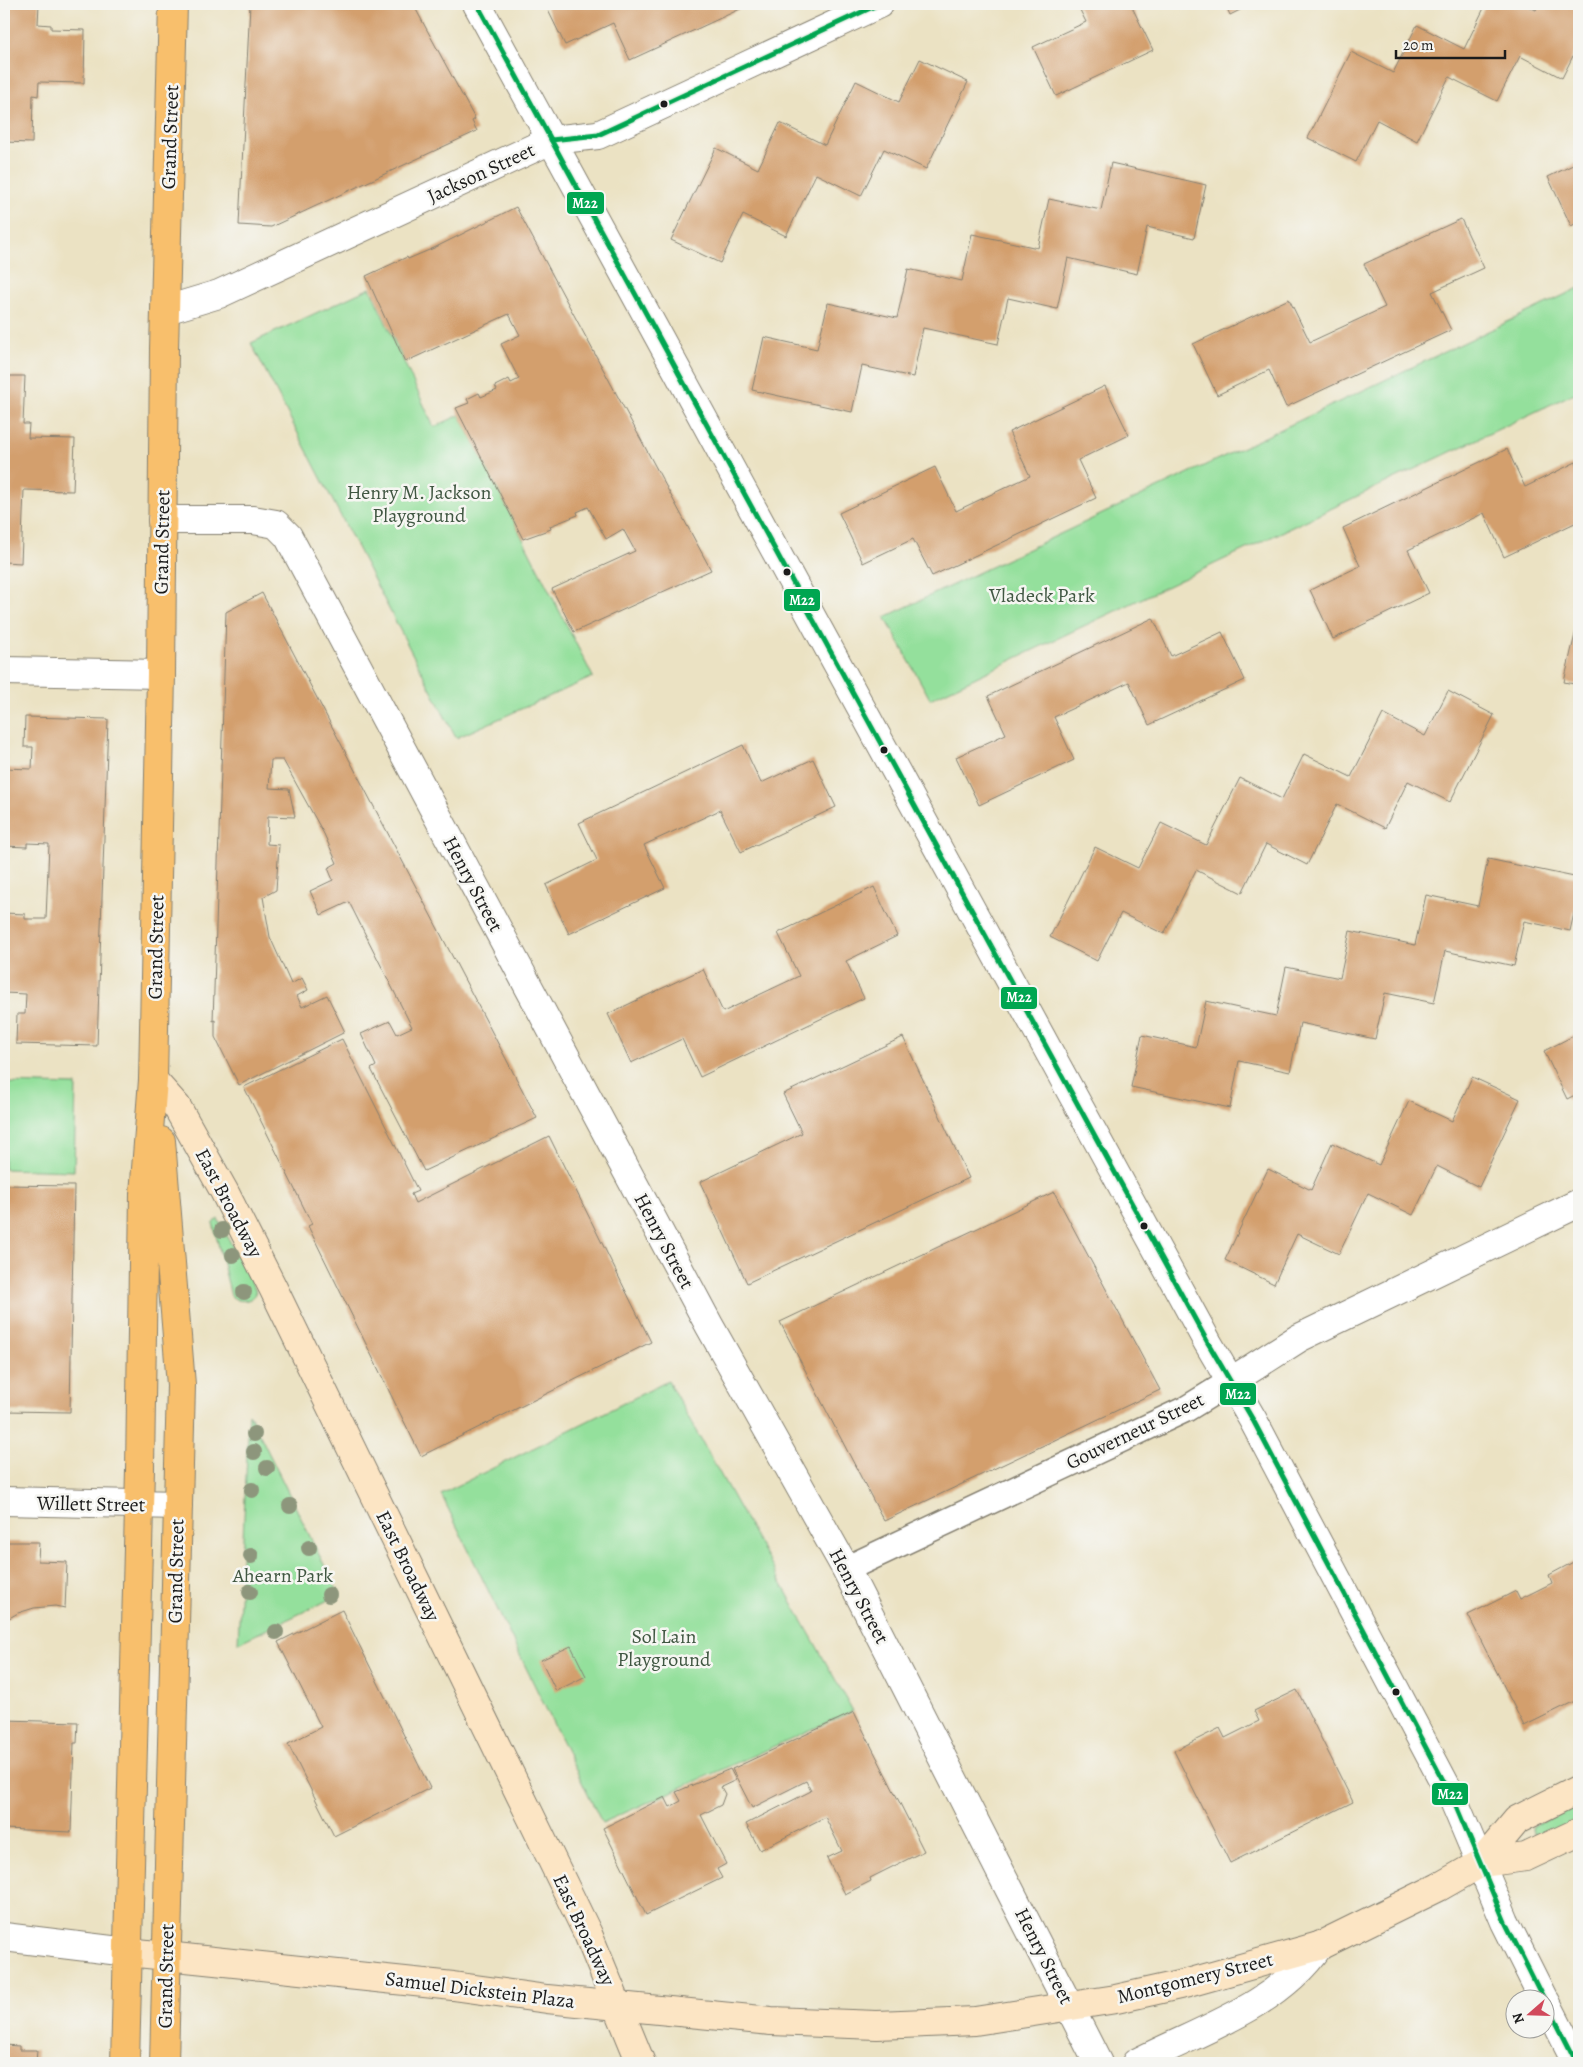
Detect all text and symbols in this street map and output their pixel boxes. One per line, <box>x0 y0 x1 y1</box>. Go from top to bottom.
scale bar <box>1396 28 1504 60</box>
text: 20 m <box>1403 35 1434 55</box>
street label: Grand Street <box>155 84 185 190</box>
unlabelled marker <box>659 99 669 109</box>
street label: Jackson Street <box>423 136 540 210</box>
line badge: M22 <box>566 191 605 215</box>
text: M22 <box>572 194 598 213</box>
park label: Henry M. Jackson Playground <box>347 479 491 529</box>
street label: Grand Street <box>148 489 176 595</box>
unlabelled marker <box>782 567 792 577</box>
park label: Vladeck Park <box>988 582 1095 609</box>
line badge: M22 <box>783 588 821 612</box>
text: M22 <box>789 591 815 610</box>
unlabelled marker <box>879 745 889 755</box>
street label: Henry Street <box>437 831 510 937</box>
street label: Grand Street <box>142 894 170 1000</box>
line badge: M22 <box>1000 986 1038 1010</box>
text: M22 <box>1006 988 1032 1007</box>
street label: East Broadway <box>189 1144 270 1263</box>
street label: Henry Street <box>628 1188 701 1294</box>
unlabelled marker <box>1139 1221 1149 1231</box>
line badge: M22 <box>1219 1382 1257 1406</box>
text: M22 <box>1225 1385 1251 1404</box>
street label: Gouverneur Street <box>1061 1386 1209 1476</box>
street label: Willett Street <box>35 1490 146 1518</box>
street label: East Broadway <box>370 1506 447 1627</box>
street label: Grand Street <box>162 1518 190 1624</box>
street label: Henry Street <box>823 1543 896 1649</box>
park label: Ahearn Park <box>232 1562 333 1589</box>
park label: Sol Lain Playground <box>617 1623 711 1673</box>
unlabelled marker <box>1391 1687 1401 1697</box>
line badge: M22 <box>1431 1782 1469 1806</box>
text: M22 <box>1437 1785 1463 1804</box>
street label: East Broadway <box>546 1870 622 1991</box>
street label: Henry Street <box>1008 1903 1080 2009</box>
street label: Grand Street <box>152 1923 180 2029</box>
street label: Montgomery Street <box>1114 1945 1276 2010</box>
street label: Samuel Dickstein Plaza <box>384 1965 577 2015</box>
north arrow <box>1506 1990 1556 2040</box>
text: N <box>1508 2010 1529 2026</box>

